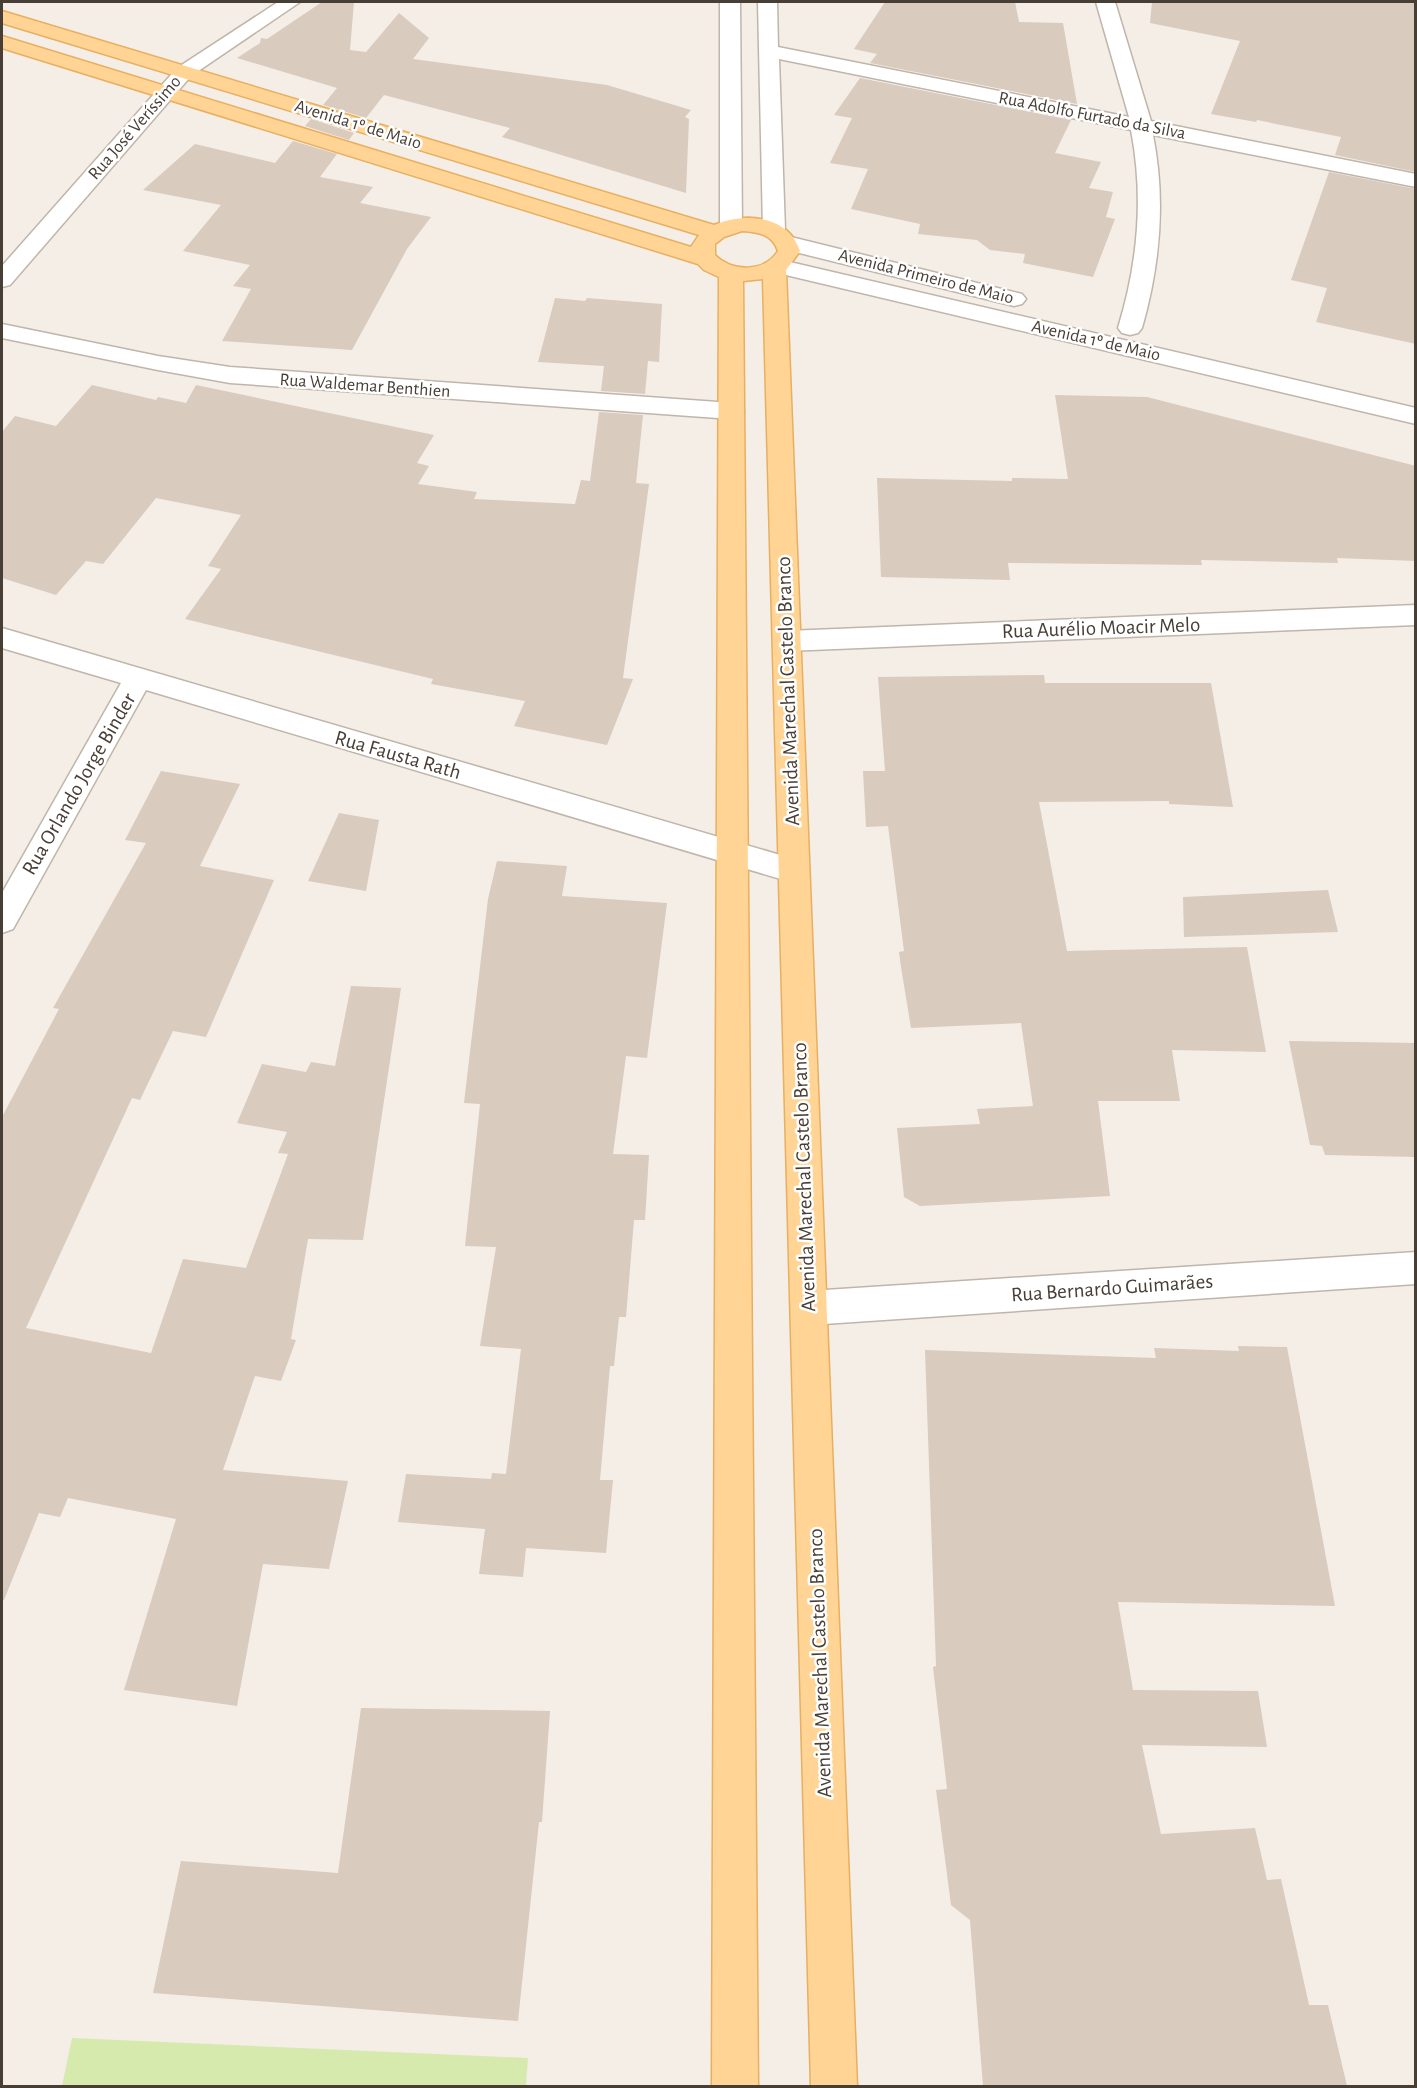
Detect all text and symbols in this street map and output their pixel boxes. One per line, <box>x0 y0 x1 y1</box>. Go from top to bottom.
street label: Rua José Veríssimo <box>85 73 185 183</box>
street label: Rua Adolfo Furtado da Silva <box>997 89 1187 143</box>
street label: Avenida 1º de Maio <box>293 97 424 153</box>
street label: Avenida Primeiro de Maio <box>836 246 1016 308</box>
street label: Avenida 1º de Maio <box>1030 317 1162 365</box>
street label: Rua Waldemar Benthien <box>279 371 451 401</box>
street label: Avenida Marechal Castelo Branco <box>773 556 803 826</box>
street label: Rua Aurélio Moacir Melo <box>1001 614 1201 642</box>
street label: Rua Orlando Jorge Binder <box>18 689 140 879</box>
street label: Rua Fausta Rath <box>333 727 463 783</box>
street label: Avenida Marechal Castelo Branco <box>789 1042 819 1312</box>
street label: Rua Bernardo Guimarães <box>1010 1270 1214 1306</box>
street label: Avenida Marechal Castelo Branco <box>805 1528 835 1798</box>

